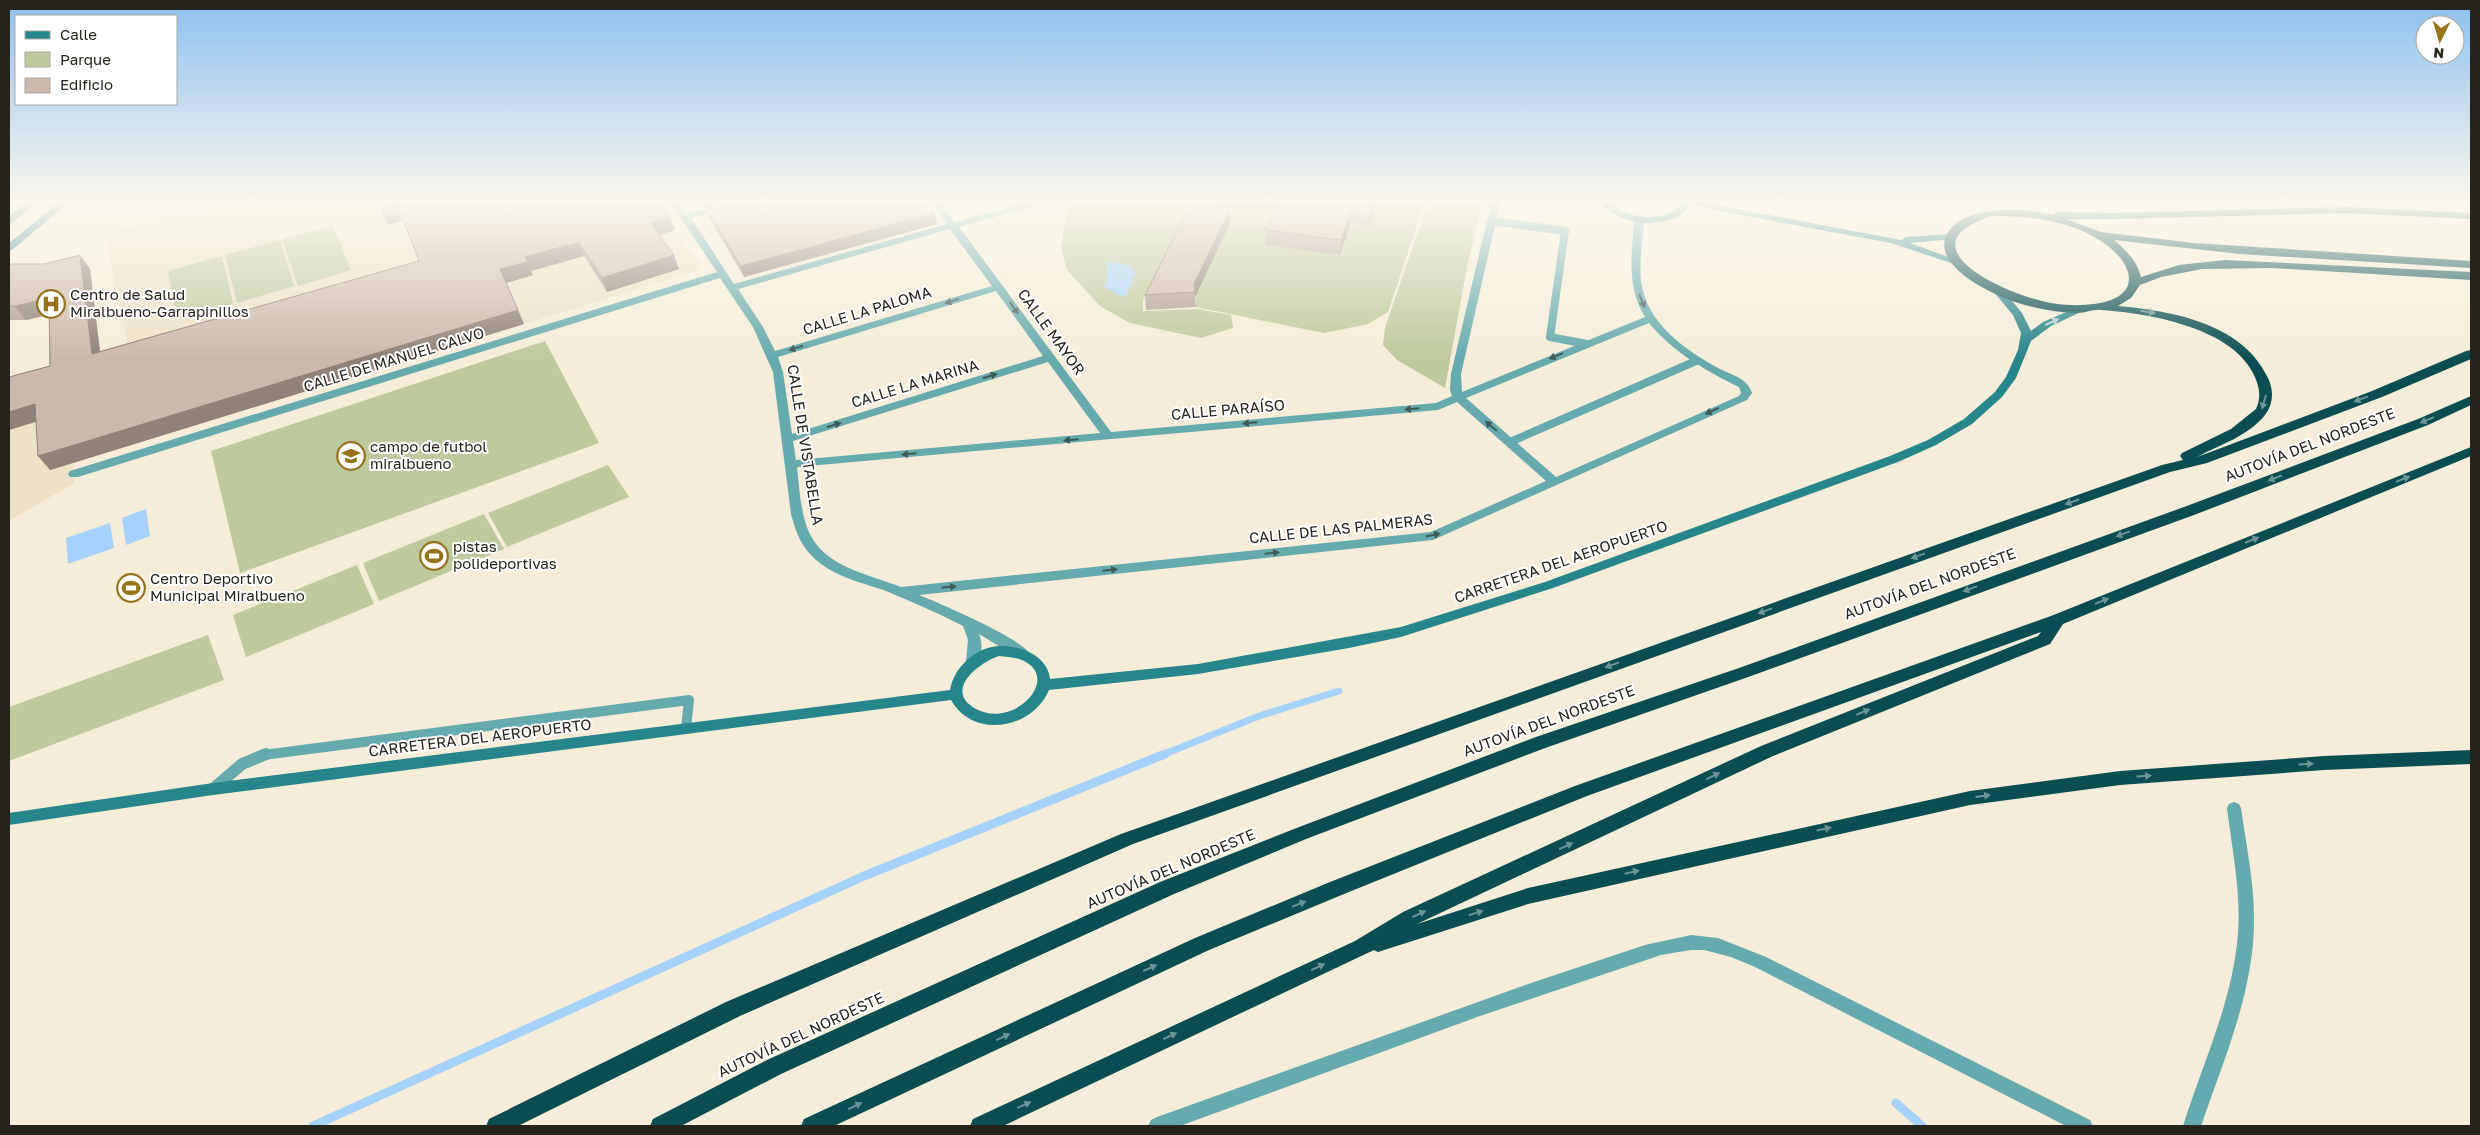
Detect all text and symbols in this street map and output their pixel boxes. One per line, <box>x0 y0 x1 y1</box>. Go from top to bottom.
legend <box>15 15 178 105</box>
north arrow <box>2415 15 2465 65</box>
text: Calle <box>60 25 97 43</box>
text: N <box>2433 45 2445 62</box>
text: Parque <box>60 50 111 68</box>
text: Edificio <box>60 75 113 93</box>
street label: CALLE LA PALOMA <box>800 282 933 338</box>
place label: Centro de Salud Miralbueno-Garrapinillos <box>70 285 249 320</box>
street label: CALLE MAYOR <box>1015 285 1089 378</box>
hospital icon: Centro de Salud Miralbueno-Garrapinillos <box>36 289 66 319</box>
one-way arrow <box>1638 294 1646 309</box>
one-way arrow <box>944 297 959 305</box>
one-way arrow <box>1009 301 1019 315</box>
one-way arrow <box>2141 309 2157 317</box>
one-way arrow <box>2045 318 2060 326</box>
street label: CALLE DE MANUEL CALVO <box>301 323 486 395</box>
one-way arrow <box>789 345 804 352</box>
one-way arrow <box>1549 353 1564 361</box>
street label: CALLE LA MARINA <box>849 355 980 411</box>
street label: CALLE DE VISTABELLA <box>784 363 828 527</box>
one-way arrow <box>982 372 997 380</box>
street label: CALLE PARAÍSO <box>1170 395 1286 423</box>
one-way arrow <box>2259 395 2267 410</box>
one-way arrow <box>2354 396 2369 403</box>
street label: AUTOVÍA DEL NORDESTE <box>2222 403 2397 485</box>
one-way arrow <box>1404 405 1420 413</box>
one-way arrow <box>1705 408 1719 416</box>
one-way arrow <box>2420 416 2434 424</box>
one-way arrow <box>827 420 842 428</box>
one-way arrow <box>1242 420 1258 428</box>
one-way arrow <box>1485 421 1497 432</box>
one-way arrow <box>1063 436 1079 444</box>
place label: campo de futbol miralbueno <box>370 437 487 472</box>
school or university icon: campo de futbol miralbueno <box>336 441 366 471</box>
one-way arrow <box>901 451 917 459</box>
one-way arrow <box>2267 474 2282 482</box>
one-way arrow <box>2396 475 2411 483</box>
one-way arrow <box>2064 499 2079 506</box>
street label: CALLE DE LAS PALMERAS <box>1248 509 1434 547</box>
street label: CARRETERA DEL AEROPUERTO <box>1452 516 1670 606</box>
one-way arrow <box>1426 531 1441 539</box>
one-way arrow <box>2115 531 2130 539</box>
one-way arrow <box>2245 536 2260 544</box>
place label: pistas polideportivas <box>453 537 557 572</box>
sports icon: pistas polideportivas <box>419 541 449 571</box>
street label: AUTOVÍA DEL NORDESTE <box>1841 544 2018 622</box>
one-way arrow <box>1264 549 1280 557</box>
one-way arrow <box>1911 553 1926 560</box>
one-way arrow <box>1103 566 1119 574</box>
place label: Centro Deportivo Municipal Miralbueno <box>150 569 305 604</box>
sports icon: Centro Deportivo Municipal Miralbueno <box>116 573 146 603</box>
one-way arrow <box>941 583 957 591</box>
one-way arrow <box>1962 585 1977 593</box>
one-way arrow <box>2095 597 2109 605</box>
one-way arrow <box>1758 607 1773 615</box>
one-way arrow <box>1604 661 1619 669</box>
street label: AUTOVÍA DEL NORDESTE <box>1460 681 1637 759</box>
one-way arrow <box>1856 708 1870 716</box>
street label: CARRETERA DEL AEROPUERTO <box>367 714 592 760</box>
one-way arrow <box>2299 760 2315 768</box>
one-way arrow <box>1706 772 1720 780</box>
one-way arrow <box>2137 772 2153 780</box>
one-way arrow <box>1975 792 1991 800</box>
street label: AUTOVÍA DEL NORDESTE <box>1084 824 1257 912</box>
one-way arrow <box>1817 825 1832 833</box>
one-way arrow <box>1559 841 1574 850</box>
one-way arrow <box>1625 868 1640 876</box>
one-way arrow <box>1292 900 1307 908</box>
one-way arrow <box>1412 909 1426 917</box>
one-way arrow <box>1468 909 1483 916</box>
one-way arrow <box>1311 963 1325 971</box>
one-way arrow <box>1143 964 1157 972</box>
street label: AUTOVÍA DEL NORDESTE <box>715 988 886 1081</box>
one-way arrow <box>1163 1031 1177 1039</box>
one-way arrow <box>996 1033 1010 1041</box>
one-way arrow <box>848 1101 863 1110</box>
one-way arrow <box>1016 1101 1031 1110</box>

